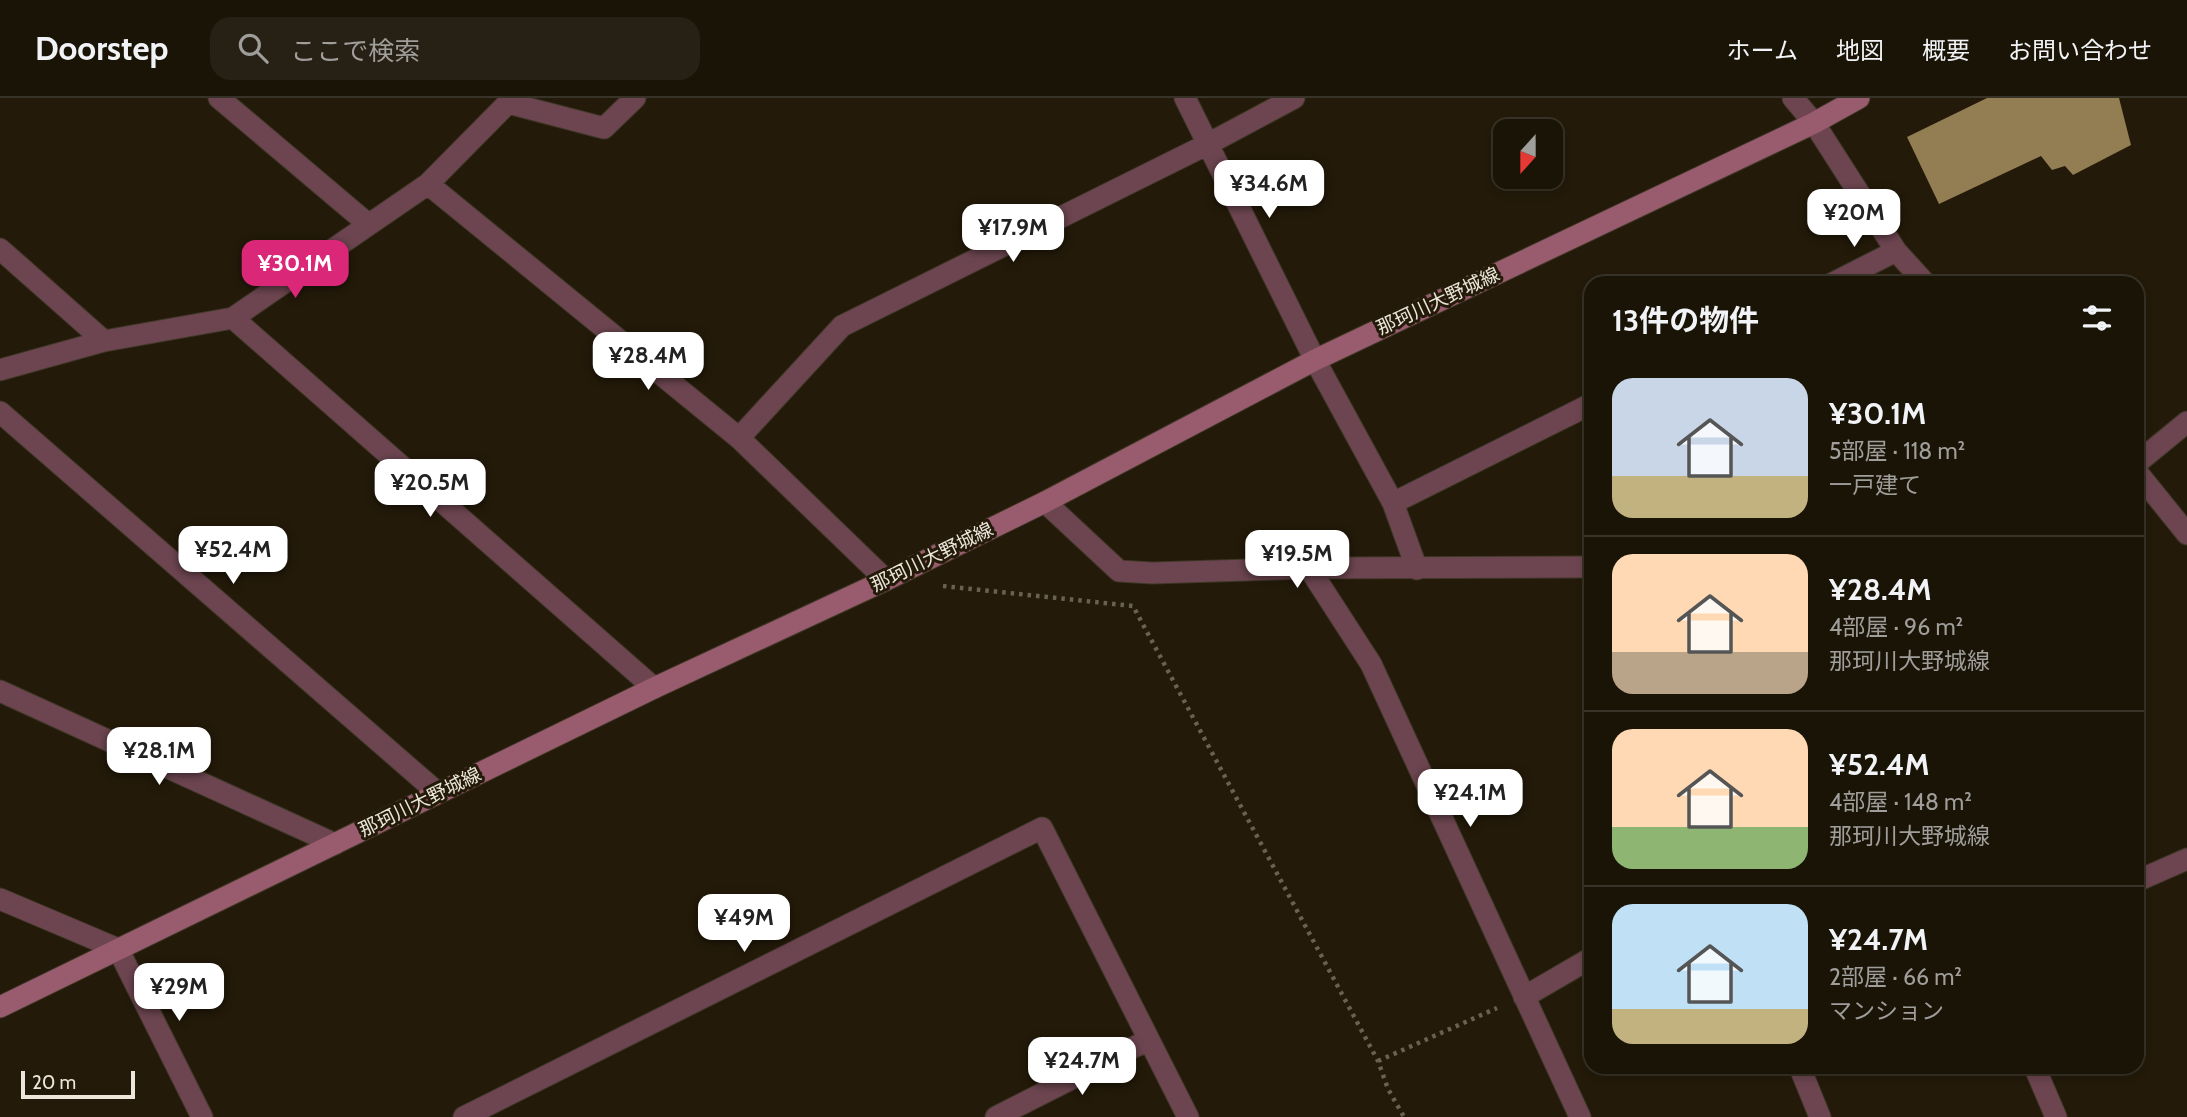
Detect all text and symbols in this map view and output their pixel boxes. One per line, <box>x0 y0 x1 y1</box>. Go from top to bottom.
search box <box>210 17 700 80</box>
text: Doorstep <box>35 28 168 68</box>
icon: search <box>234 29 272 67</box>
text: ここで検索 <box>290 35 420 67</box>
text: ホーム <box>1727 36 1798 65</box>
text: 地図 <box>1836 36 1884 65</box>
text: 概要 <box>1922 36 1970 65</box>
text: お問い合わせ <box>2008 36 2152 65</box>
north arrow <box>1493 119 1563 189</box>
map controls <box>1493 119 1563 189</box>
pin: ¥34.6M <box>1212 160 1326 220</box>
text: ¥34.6M <box>1230 169 1308 197</box>
pin: ¥20M <box>1813 190 1895 249</box>
text: ¥20M <box>1823 198 1885 226</box>
pin: ¥17.9M <box>956 204 1070 264</box>
text: ¥17.9M <box>978 213 1048 241</box>
pin: ¥30.1M <box>238 240 352 300</box>
text: ¥30.1M <box>258 249 332 277</box>
street label: 那珂川大野城線 <box>1373 262 1503 340</box>
icon: filters <box>2078 299 2116 337</box>
text: 13件の物件 <box>1612 302 1759 339</box>
pin: ¥28.4M <box>591 332 705 392</box>
text: ¥28.4M <box>609 341 687 369</box>
text: ¥30.1M <box>1829 395 1926 432</box>
icon: home <box>1668 406 1752 490</box>
text: 5部屋 · 118 m² <box>1829 437 1965 465</box>
pin: ¥20.5M <box>373 460 487 519</box>
text: ¥20.5M <box>391 468 469 496</box>
text: 一戸建て <box>1829 471 1921 499</box>
street label: 那珂川大野城線 <box>867 518 997 596</box>
pin: ¥52.4M <box>176 526 290 586</box>
pin: ¥19.5M <box>1240 531 1354 590</box>
text: ¥52.4M <box>195 535 271 563</box>
text: ¥19.5M <box>1261 539 1333 567</box>
text: ¥28.4M <box>1829 571 1931 608</box>
icon: home <box>1668 582 1752 666</box>
text: 4部屋 · 96 m² <box>1829 613 1963 641</box>
text: 那珂川大野城線 <box>1829 647 1990 675</box>
pin: ¥28.1M <box>102 728 216 787</box>
text: ¥28.1M <box>123 736 195 764</box>
text: ¥52.4M <box>1829 746 1929 783</box>
icon: home <box>1668 757 1752 841</box>
street label: 那珂川大野城線 <box>355 763 485 841</box>
pin: ¥24.1M <box>1413 770 1527 829</box>
text: ¥24.1M <box>1434 778 1506 806</box>
text: 4部屋 · 148 m² <box>1829 788 1972 816</box>
text: 那珂川大野城線 <box>1829 822 1990 850</box>
pin: ¥49M <box>703 894 785 954</box>
text: ¥49M <box>714 903 774 931</box>
text: ¥24.7M <box>1829 921 1928 958</box>
icon: home <box>1668 932 1752 1016</box>
text: 2部屋 · 66 m² <box>1829 963 1962 991</box>
pin: ¥29M <box>138 964 220 1023</box>
text: ¥29M <box>150 972 208 1000</box>
text: マンション <box>1829 997 1944 1025</box>
pin: ¥24.7M <box>1025 1038 1139 1097</box>
text: ¥24.7M <box>1044 1046 1120 1074</box>
scale bar <box>21 1068 135 1100</box>
text: 20 m <box>32 1071 76 1094</box>

